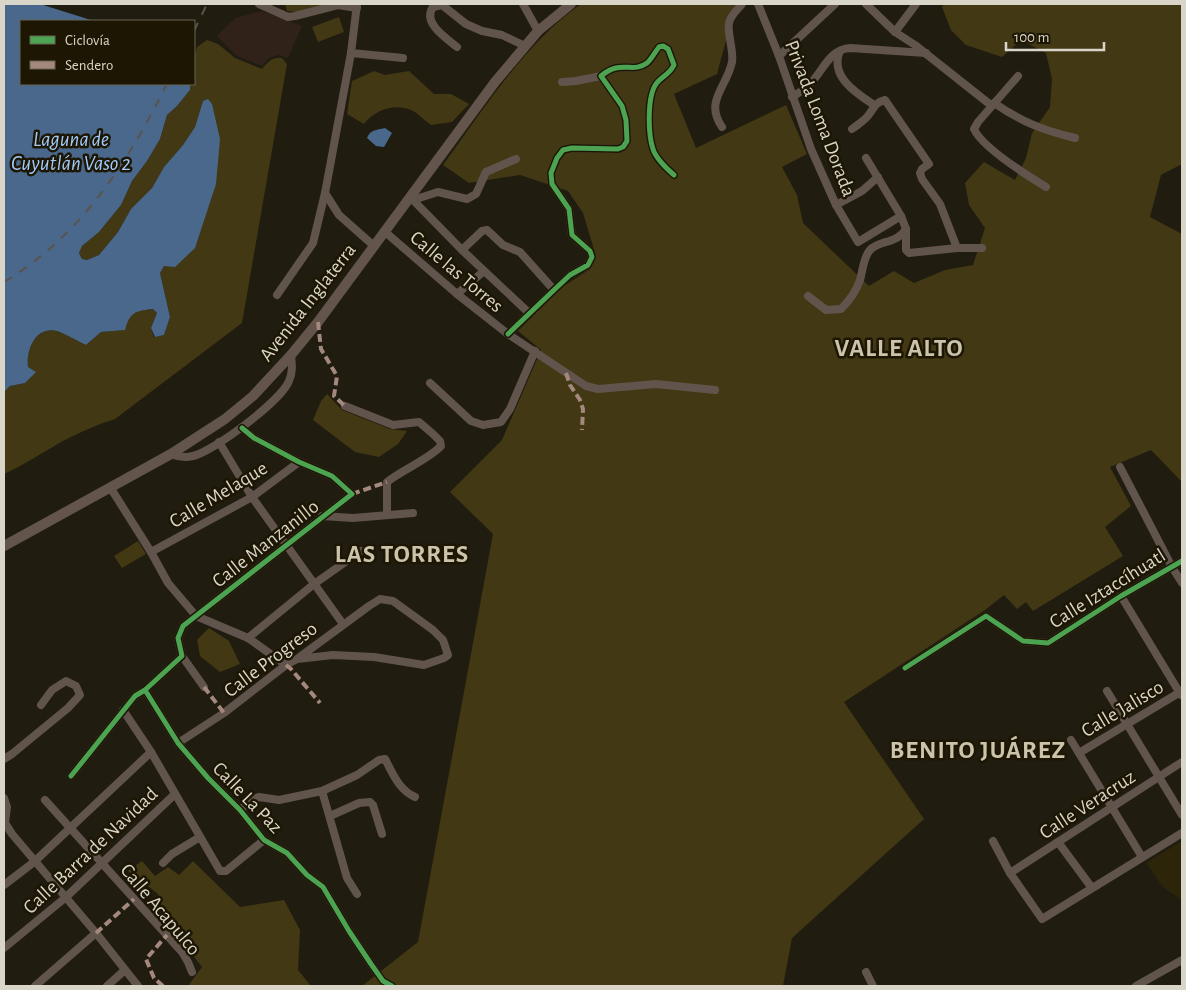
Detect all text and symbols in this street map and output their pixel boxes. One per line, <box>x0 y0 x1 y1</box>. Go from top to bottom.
legend <box>20 20 195 85</box>
scale bar <box>1006 20 1104 52</box>
text: 100 m <box>1014 30 1049 45</box>
text: Ciclovía <box>65 33 110 48</box>
street label: Privada Loma Dorada <box>781 38 859 199</box>
text: Sendero <box>65 58 113 73</box>
water label: Laguna de Cuyutlán Vaso 2 <box>11 129 131 174</box>
street label: Calle las Torres <box>406 227 507 316</box>
street label: Avenida Inglaterra <box>256 240 360 365</box>
district label: VALLE ALTO <box>834 336 964 361</box>
street label: Calle Melaque <box>166 458 271 532</box>
street label: Calle Manzanillo <box>209 496 323 591</box>
district label: LAS TORRES <box>335 542 469 567</box>
street label: Calle Iztaccíhuatl <box>1046 545 1169 632</box>
street label: Calle Progreso <box>220 618 321 701</box>
street label: Calle Jalisco <box>1078 677 1167 741</box>
district label: BENITO JUÁREZ <box>890 735 1066 763</box>
street label: Calle La Paz <box>209 758 286 837</box>
street label: Calle Veracruz <box>1036 767 1139 843</box>
street label: Calle Barra de Navidad <box>20 784 162 918</box>
street label: Calle Acapulco <box>116 860 204 959</box>

